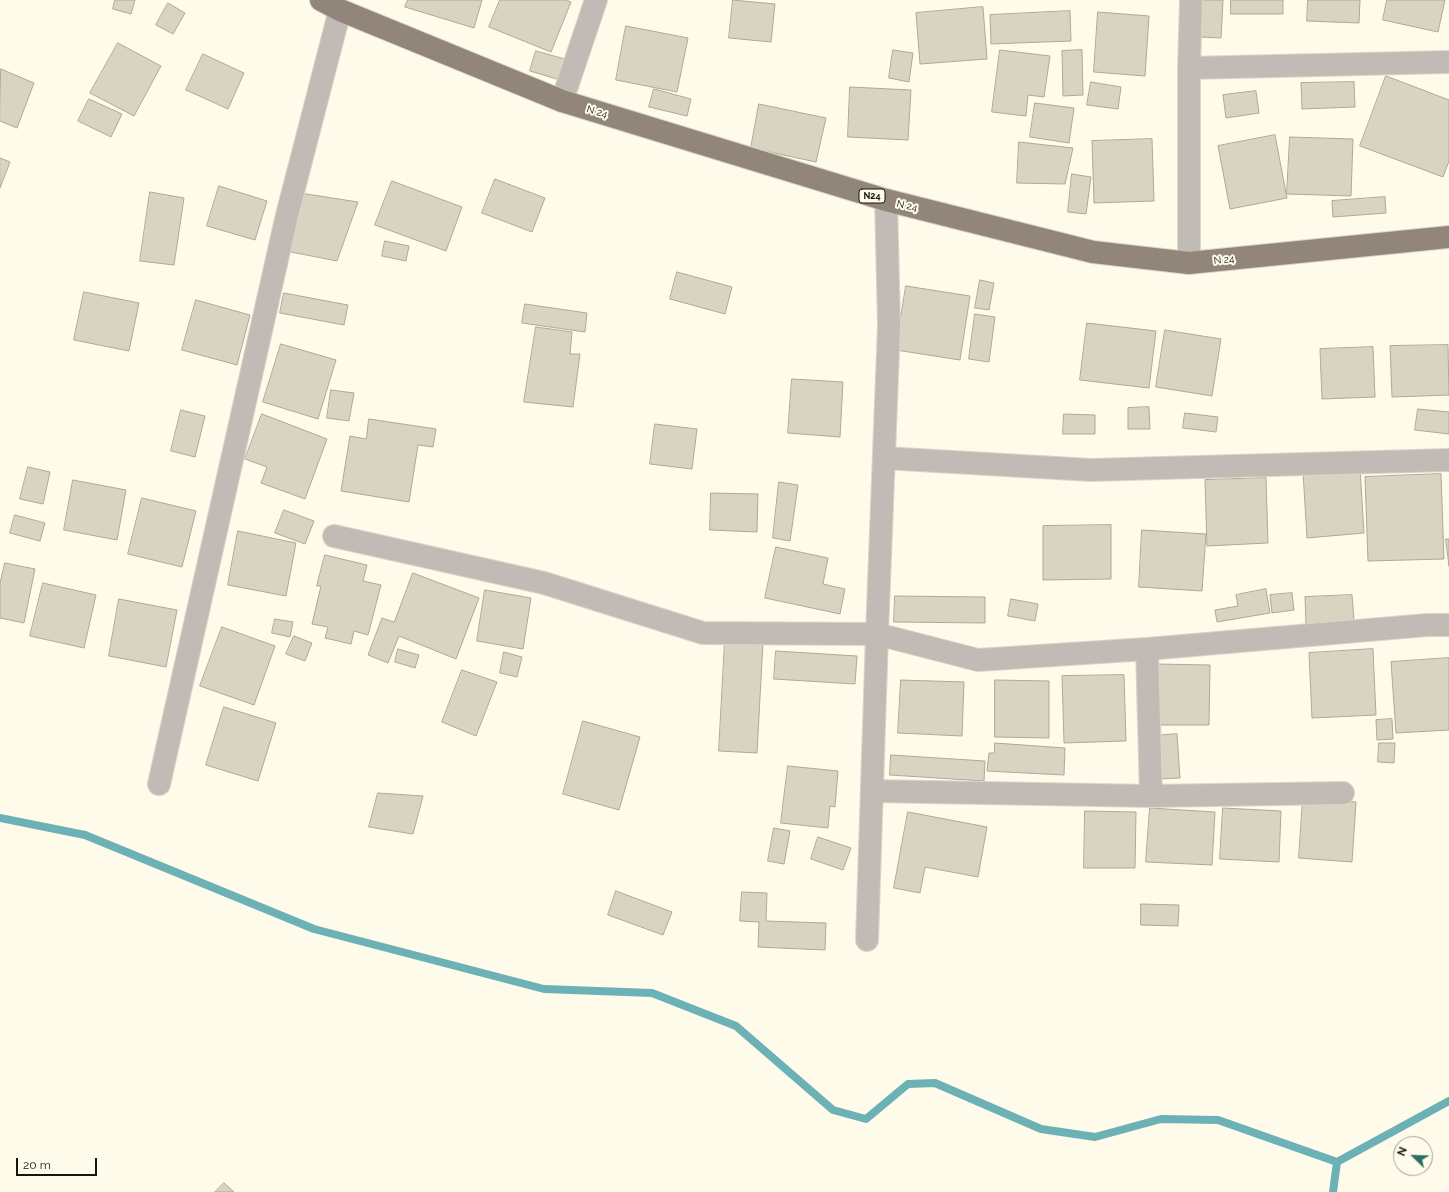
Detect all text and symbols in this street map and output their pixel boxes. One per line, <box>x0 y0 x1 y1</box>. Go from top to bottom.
street label: N 24 <box>585 103 609 121</box>
road number: N24 <box>859 189 885 203</box>
street label: N 24 <box>895 198 919 214</box>
street label: N 24 <box>1213 253 1235 267</box>
north arrow <box>1393 1136 1433 1176</box>
text: N <box>1395 1145 1410 1158</box>
scale bar <box>18 1150 99 1176</box>
text: 20 m <box>23 1158 51 1172</box>

